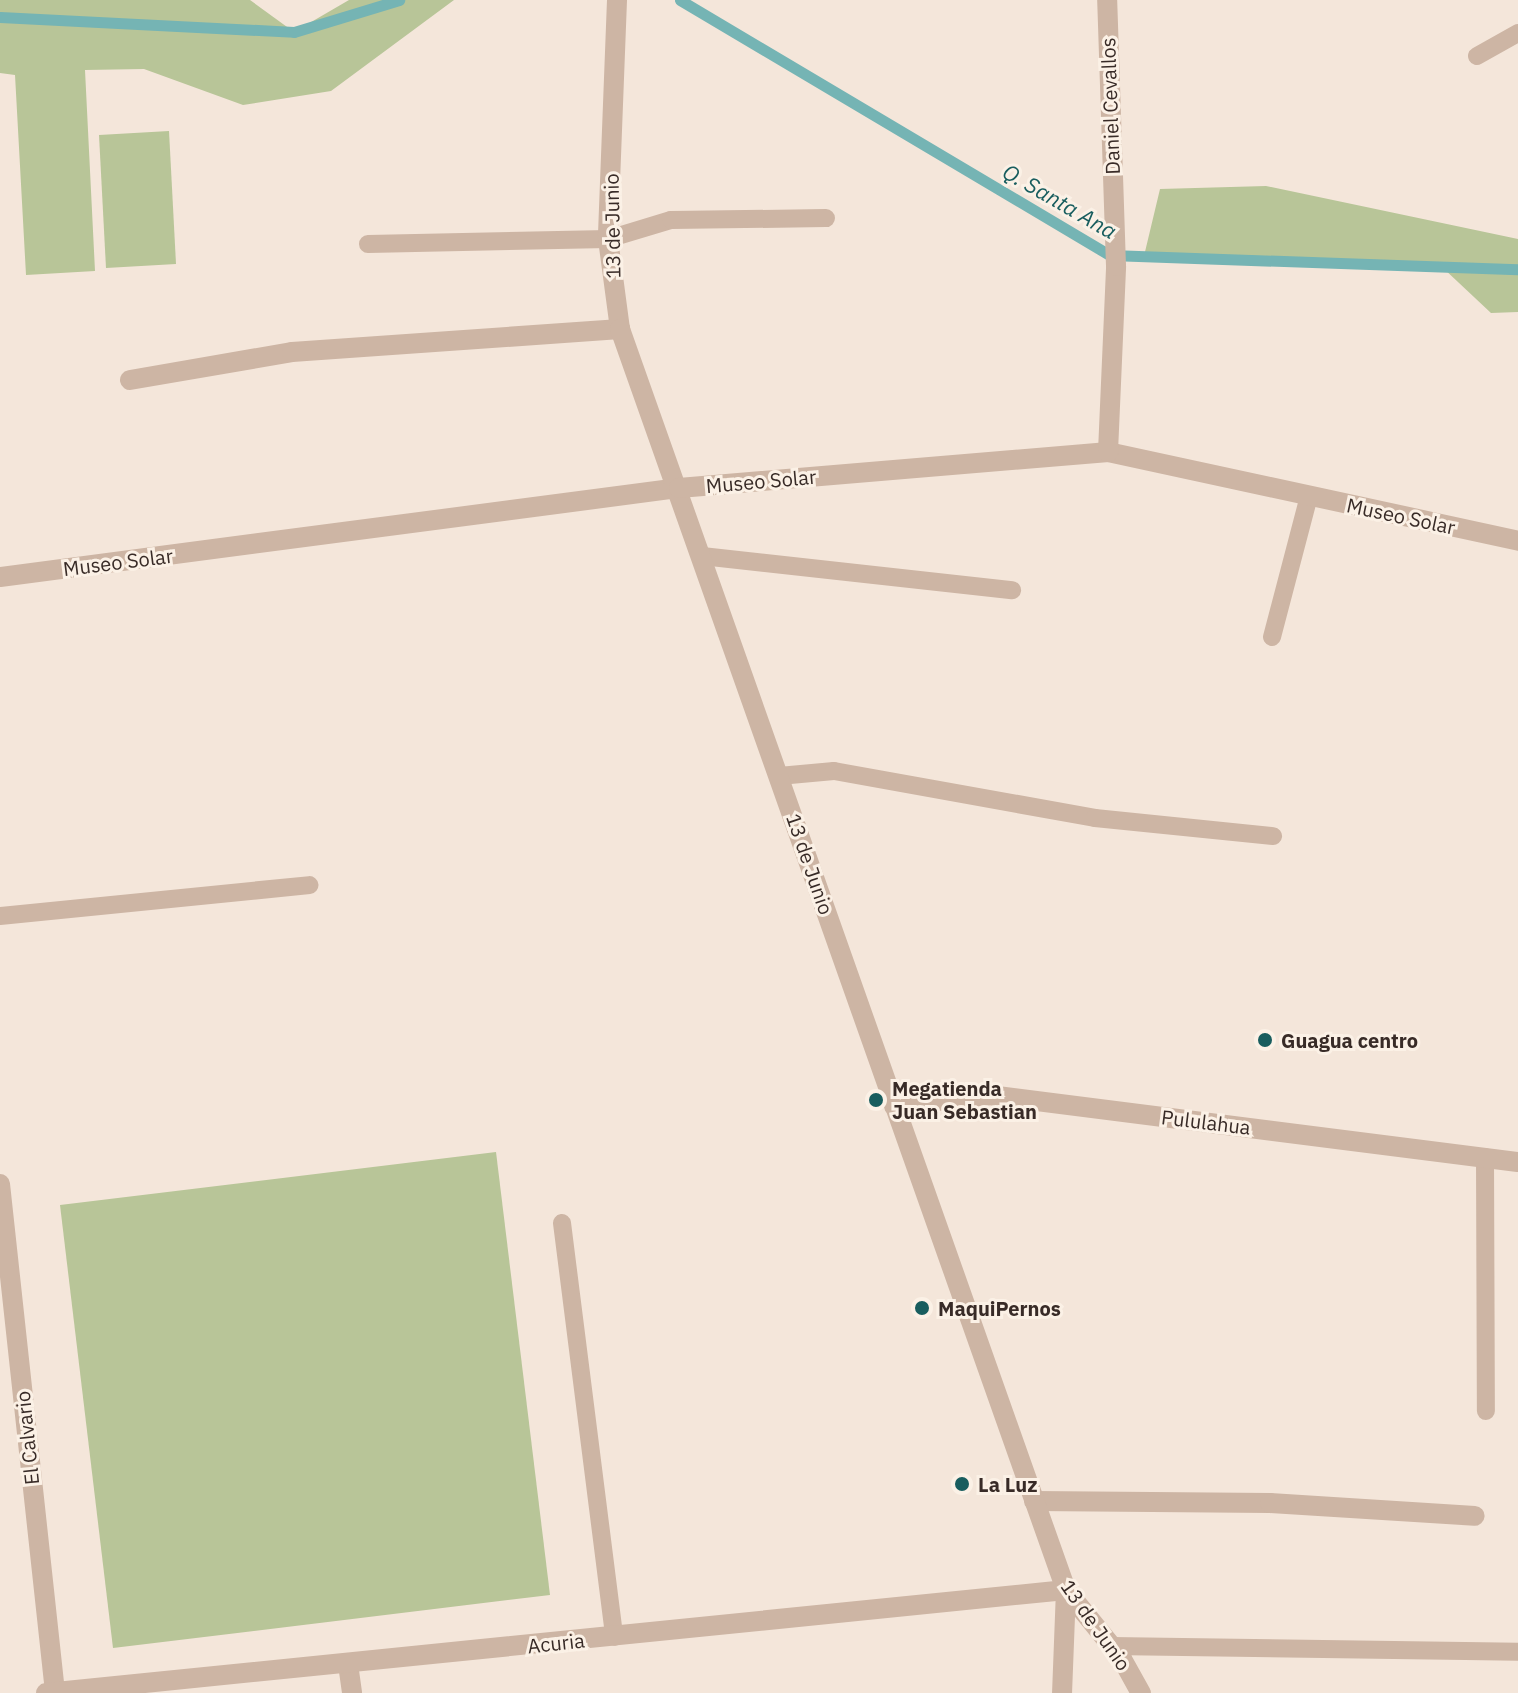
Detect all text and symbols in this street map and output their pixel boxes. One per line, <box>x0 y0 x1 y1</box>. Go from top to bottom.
street label: Daniel Cevallos <box>1096 37 1124 175</box>
water label: Q. Santa Ana <box>998 158 1122 244</box>
street label: 13 de Junio <box>599 173 625 279</box>
street label: Museo Solar <box>705 464 817 498</box>
street label: Museo Solar <box>1344 493 1458 539</box>
street label: Museo Solar <box>62 543 174 581</box>
street label: 13 de Junio <box>782 810 838 918</box>
place label: Guagua centro <box>1281 1028 1418 1052</box>
marker: Guagua centro <box>1256 1031 1274 1049</box>
place label: Megatienda Juan Sebastian <box>892 1076 1037 1123</box>
marker: Megatienda Juan Sebastian <box>867 1091 885 1109</box>
street label: Pululahua <box>1160 1105 1252 1139</box>
place label: MaquiPernos <box>938 1296 1061 1320</box>
marker: MaquiPernos <box>913 1299 931 1317</box>
street label: El Calvario <box>10 1390 44 1486</box>
place label: La Luz <box>978 1472 1038 1496</box>
marker: La Luz <box>953 1475 971 1493</box>
street label: 13 de Junio <box>1056 1575 1136 1675</box>
street label: Acuria <box>526 1628 586 1658</box>

